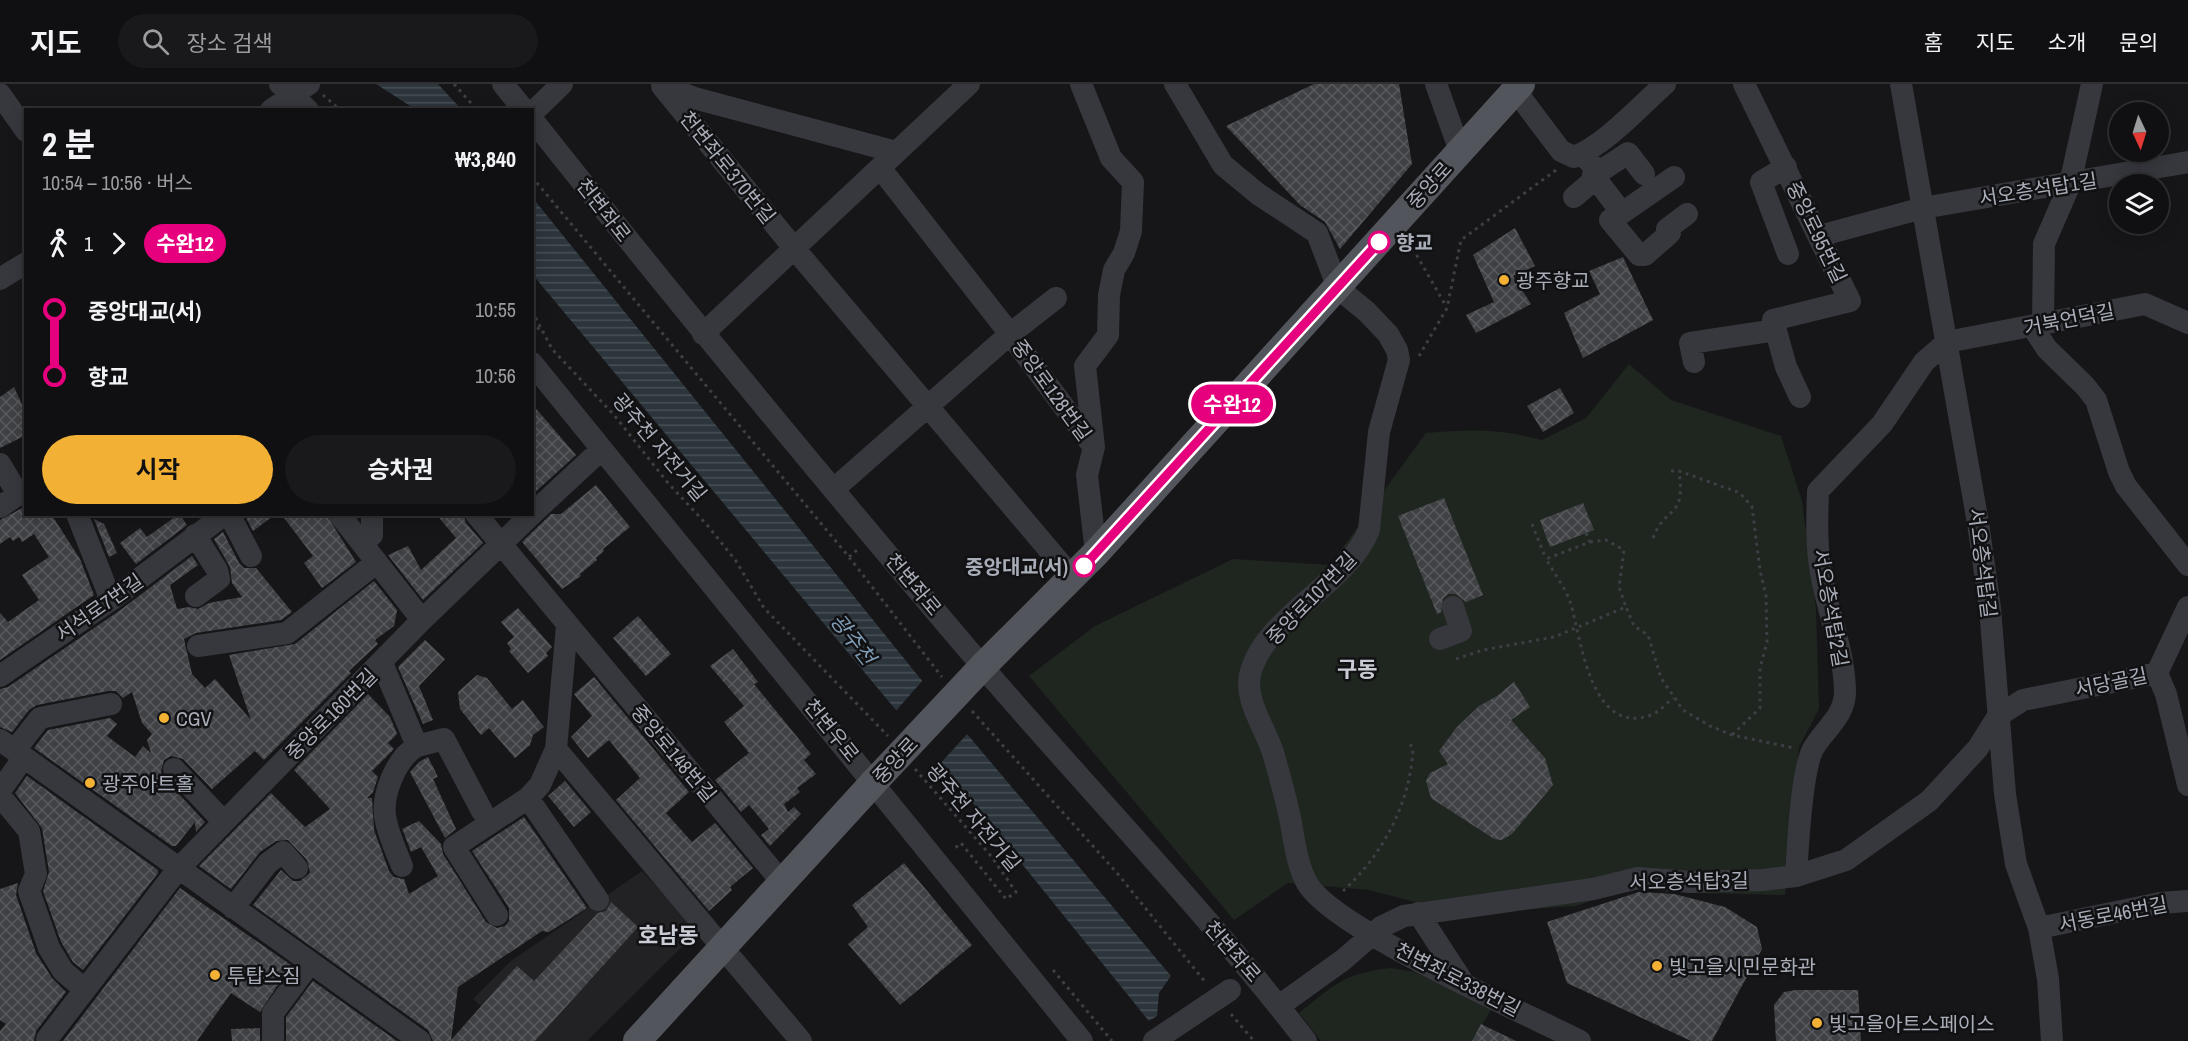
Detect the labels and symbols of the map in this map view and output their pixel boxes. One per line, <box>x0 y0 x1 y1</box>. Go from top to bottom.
north arrow <box>2109 102 2169 162</box>
street label: 천변좌로370번길 <box>674 105 782 229</box>
street label: 중앙로 <box>1400 155 1458 215</box>
street label: 서오층석탑1길 <box>1977 166 2099 212</box>
street label: 천변좌로 <box>571 173 637 247</box>
street label: 중앙로95번길 <box>1781 177 1853 287</box>
place label: 향교 <box>1396 229 1433 256</box>
marker: 향교 <box>1368 231 1390 253</box>
place label: 광주향교 <box>1516 267 1590 294</box>
marker: 광주향교 <box>1497 273 1511 287</box>
street label: 거북언덕길 <box>2021 297 2117 341</box>
street label: 중앙로128번길 <box>1006 334 1098 446</box>
line badge: 수완12 <box>1190 384 1274 424</box>
street label: 광주천 자전거길 <box>607 387 713 507</box>
street label: 서오층석탑길 <box>1963 507 2003 619</box>
street label: 중앙로107번길 <box>1260 546 1362 650</box>
street label: 천변좌로 <box>880 547 948 621</box>
street label: 서오층석탑2길 <box>1807 547 1855 669</box>
place label: 중앙대교(서) <box>965 553 1068 580</box>
marker: 중앙대교(서) <box>1073 555 1095 577</box>
street label: 서석로7번길 <box>50 567 148 647</box>
water label: 광주천 <box>824 607 884 673</box>
district label: 구동 <box>1337 654 1377 684</box>
street label: 서당골길 <box>2072 661 2150 703</box>
street label: 중앙로160번길 <box>279 662 383 766</box>
street label: 천변우로 <box>798 693 866 767</box>
street label: 중앙로148번길 <box>625 699 723 807</box>
place label: CGV <box>176 705 212 732</box>
marker: CGV <box>157 711 171 725</box>
street label: 중앙로 <box>866 731 924 789</box>
street label: 광주천 자전거길 <box>921 757 1027 877</box>
place label: 광주아트홀 <box>102 770 194 797</box>
marker: 광주아트홀 <box>83 776 97 790</box>
street label: 서오층석탑3길 <box>1629 866 1749 896</box>
street label: 서동로46번길 <box>2056 890 2170 938</box>
street label: 천변좌로 <box>1199 914 1267 988</box>
district label: 호남동 <box>638 920 698 950</box>
street label: 천변좌로338번길 <box>1390 936 1526 1022</box>
place label: 빛고을시민문화관 <box>1669 953 1816 980</box>
marker: 빛고을시민문화관 <box>1650 959 1664 973</box>
place label: 투탑스짐 <box>227 962 301 989</box>
marker: 투탑스짐 <box>208 968 222 982</box>
place label: 빛고을아트스페이스 <box>1829 1010 1995 1037</box>
marker: 빛고을아트스페이스 <box>1810 1016 1824 1030</box>

